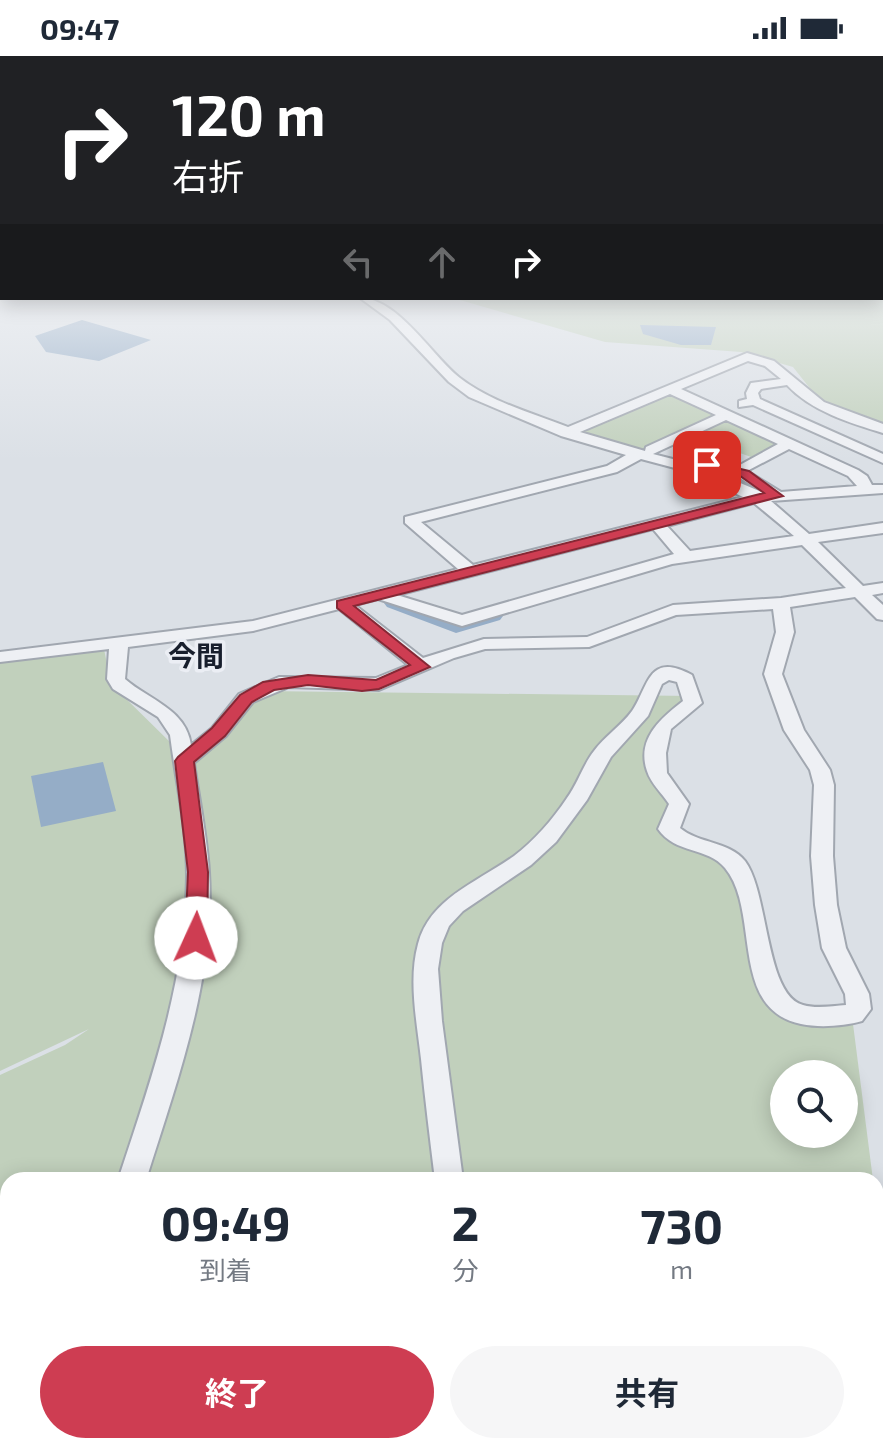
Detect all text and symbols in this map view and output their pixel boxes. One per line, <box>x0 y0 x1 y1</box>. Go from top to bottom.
text: 09:47 <box>40 10 119 46</box>
text: 120 m <box>172 80 326 147</box>
icon: right <box>40 88 144 192</box>
text: 右折 <box>172 154 244 197</box>
icon: left <box>336 240 380 284</box>
icon: ahead <box>420 240 464 284</box>
icon: right <box>504 240 548 284</box>
pin <box>673 431 741 499</box>
icon: arrive <box>685 443 729 487</box>
district label: 今間 <box>168 638 224 672</box>
position arrow <box>154 896 238 980</box>
map controls <box>770 1060 858 1148</box>
button: search <box>770 1060 858 1148</box>
text: 09:49 <box>161 1193 291 1251</box>
text: 2 <box>452 1193 479 1251</box>
text: 730 <box>640 1196 723 1254</box>
text: m <box>670 1253 693 1284</box>
text: 到着 <box>200 1254 252 1285</box>
text: 分 <box>452 1254 478 1285</box>
button: 終了 <box>40 1346 434 1438</box>
button: 共有 <box>450 1346 844 1438</box>

